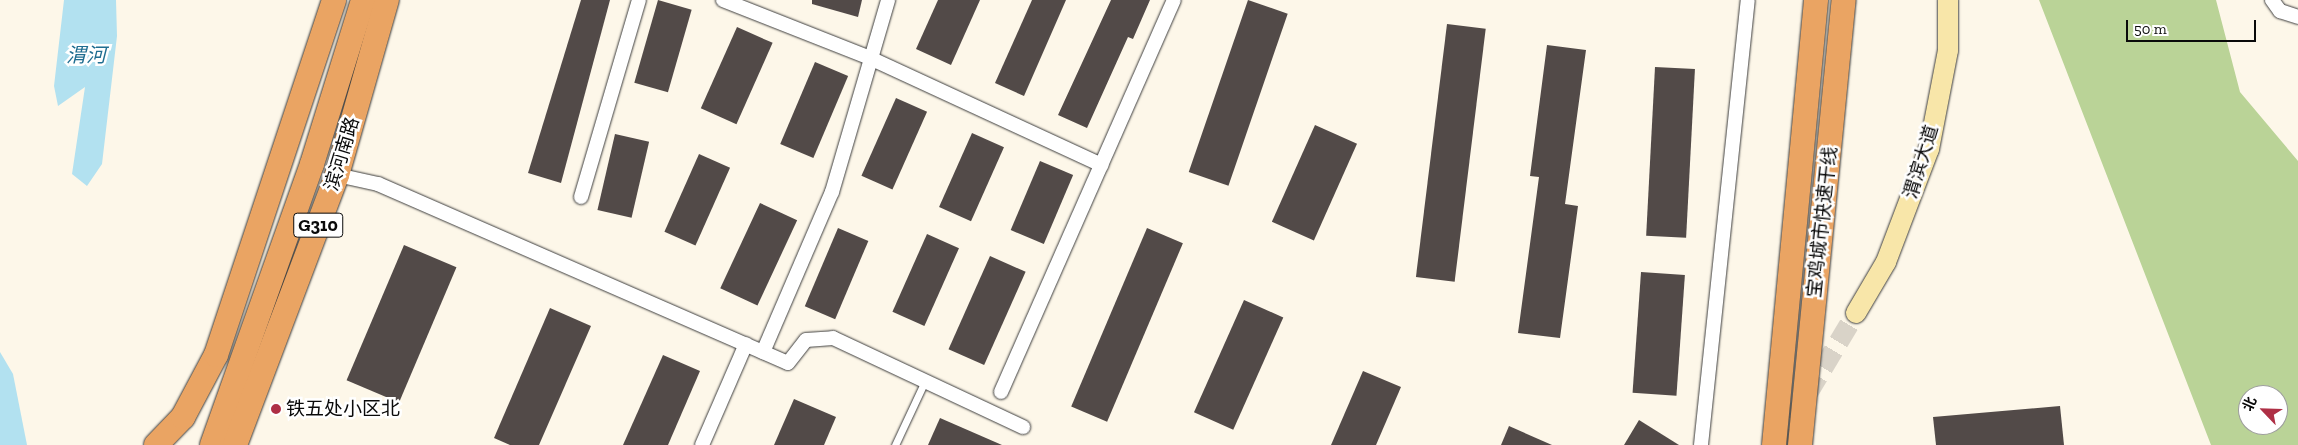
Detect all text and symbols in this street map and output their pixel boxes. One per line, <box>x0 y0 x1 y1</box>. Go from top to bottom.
scale bar <box>2128 10 2258 42</box>
text: 50 m <box>2134 20 2167 38</box>
water label: 渭河 <box>66 43 106 67</box>
street label: 滨河南路 <box>320 114 364 194</box>
street label: 渭滨大道 <box>1899 122 1943 202</box>
street label: 宝鸡城市快速干线 <box>1803 145 1841 299</box>
road number: G310 <box>293 210 343 240</box>
north arrow <box>2238 385 2288 435</box>
text: 北 <box>2239 394 2260 414</box>
place label: 铁五处小区北 <box>286 398 400 420</box>
marker: 铁五处小区北 <box>270 403 282 415</box>

